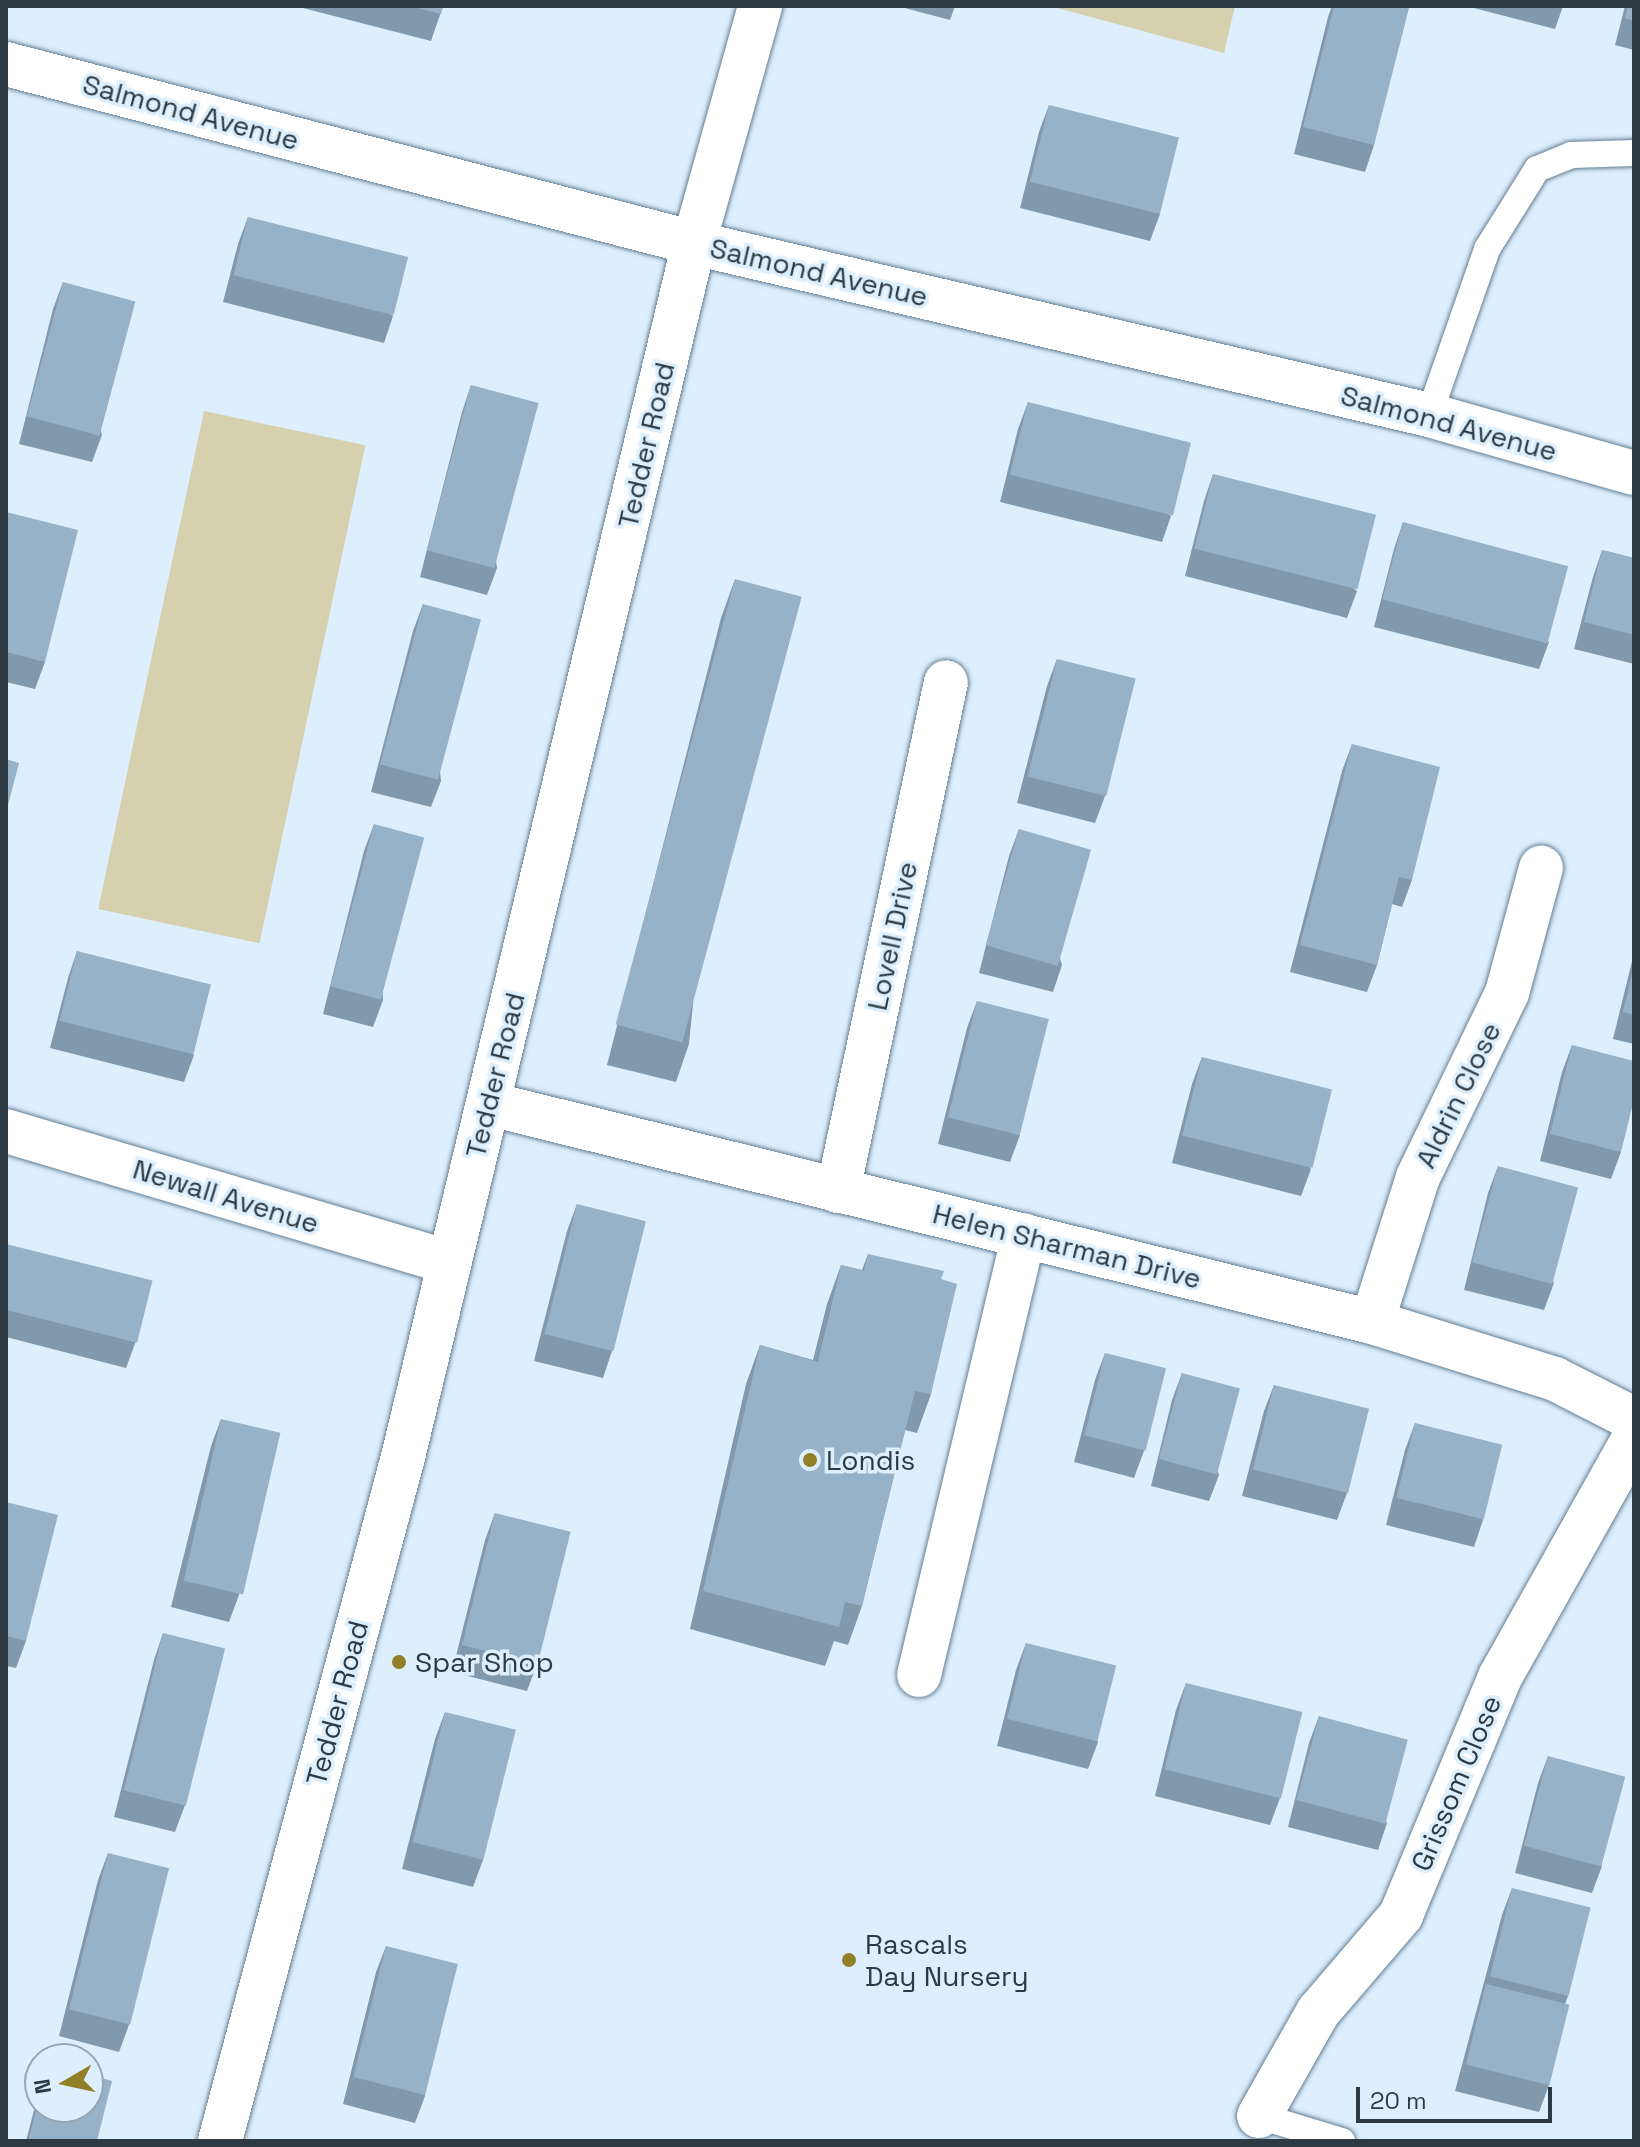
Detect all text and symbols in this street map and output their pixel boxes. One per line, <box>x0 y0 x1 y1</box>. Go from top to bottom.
street label: Salmond Avenue <box>79 67 303 157</box>
street label: Salmond Avenue <box>707 231 931 313</box>
street label: Tedder Road <box>611 359 681 531</box>
street label: Salmond Avenue <box>1337 378 1561 468</box>
street label: Lovell Drive <box>860 859 924 1013</box>
street label: Tedder Road <box>458 989 532 1161</box>
street label: Aldrin Close <box>1408 1017 1508 1173</box>
street label: Newall Avenue <box>129 1152 323 1240</box>
street label: Helen Sharman Drive <box>929 1196 1205 1296</box>
place label: Londis <box>826 1443 915 1477</box>
marker: Londis <box>801 1451 819 1469</box>
street label: Tedder Road <box>299 1617 375 1789</box>
place label: Spar Shop <box>415 1645 554 1679</box>
marker: Spar Shop <box>390 1653 408 1671</box>
street label: Grissom Close <box>1404 1690 1508 1876</box>
place label: Rascals Day Nursery <box>865 1927 1029 1993</box>
marker: Rascals Day Nursery <box>840 1951 858 1969</box>
north arrow <box>24 2043 104 2123</box>
scale bar <box>1360 2071 1556 2121</box>
text: N <box>27 2077 57 2096</box>
text: 20 m <box>1370 2085 1427 2116</box>

